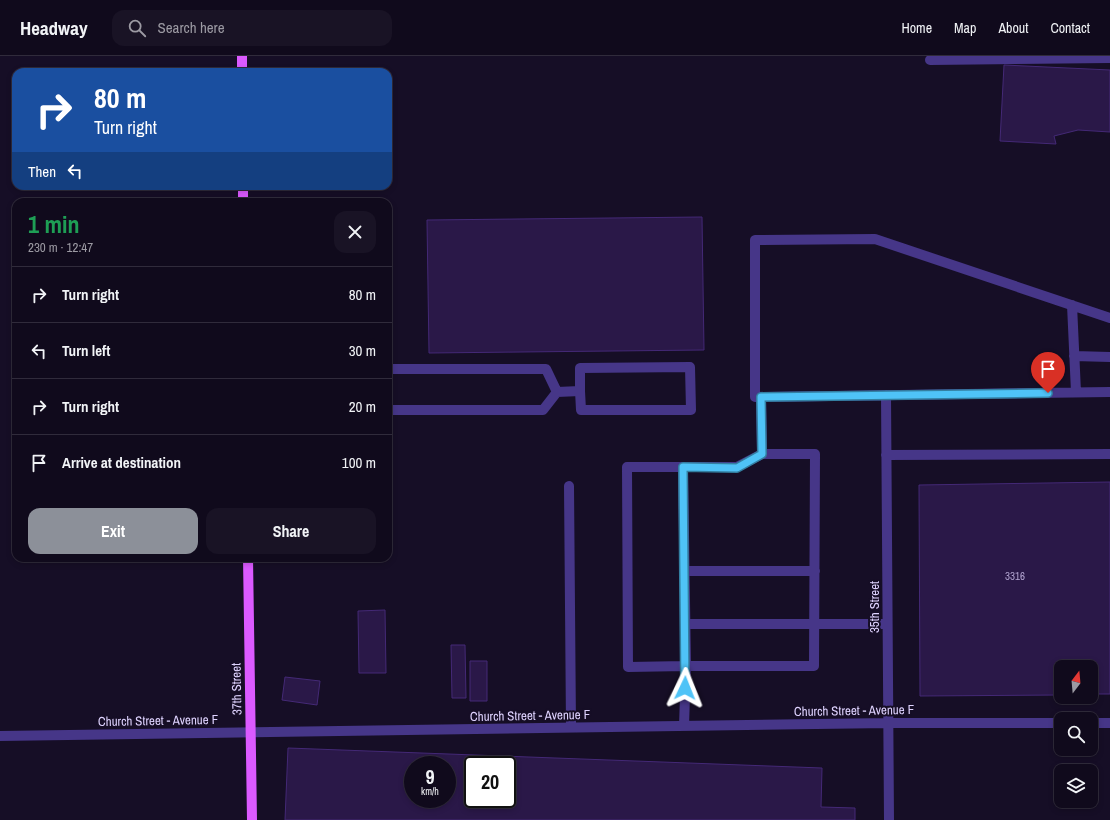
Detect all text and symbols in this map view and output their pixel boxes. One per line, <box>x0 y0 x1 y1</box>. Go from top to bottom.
search box <box>112 10 392 46</box>
text: Headway <box>20 15 88 41</box>
icon: search <box>126 17 148 39</box>
text: Search here <box>158 17 225 38</box>
text: Home <box>901 19 932 37</box>
text: Map <box>954 19 976 37</box>
text: About <box>998 19 1028 37</box>
text: Contact <box>1050 19 1090 37</box>
text: 80 m <box>94 79 146 117</box>
icon: right <box>28 84 80 136</box>
text: Turn right <box>94 115 157 140</box>
icon: left <box>64 160 86 182</box>
text: Then <box>28 161 56 182</box>
text: 1 min <box>28 208 79 240</box>
button: close <box>334 211 376 253</box>
text: 230 m · 12:47 <box>28 239 93 256</box>
icon: right <box>28 284 50 306</box>
text: Turn right <box>62 284 119 305</box>
text: 80 m <box>349 284 376 305</box>
icon: left <box>28 340 50 362</box>
text: Turn left <box>62 340 110 361</box>
text: 30 m <box>349 340 376 361</box>
pin <box>1031 352 1065 393</box>
icon: arrive <box>1037 358 1059 380</box>
icon: right <box>28 396 50 418</box>
text: Turn right <box>62 396 119 417</box>
text: 20 m <box>349 396 376 417</box>
icon: arrive <box>28 452 50 474</box>
text: Arrive at destination <box>62 452 181 473</box>
text: 100 m <box>342 452 376 473</box>
button: Exit <box>28 508 198 554</box>
button: Share <box>206 508 376 554</box>
house number: 3316 <box>1005 569 1025 583</box>
street label: 35th Street <box>866 581 883 633</box>
north arrow <box>1054 660 1098 704</box>
map controls <box>1054 660 1098 808</box>
street label: 37th Street <box>228 663 245 715</box>
position arrow <box>664 667 706 709</box>
street label: Church Street - Avenue F <box>794 701 915 720</box>
street label: Church Street - Avenue F <box>470 706 591 725</box>
street label: Church Street - Avenue F <box>98 711 219 730</box>
button: search <box>1054 712 1098 756</box>
speed limit sign: 20 <box>464 756 516 808</box>
text: 9 <box>425 763 435 790</box>
button: layers <box>1054 764 1098 808</box>
text: km/h <box>421 785 439 798</box>

